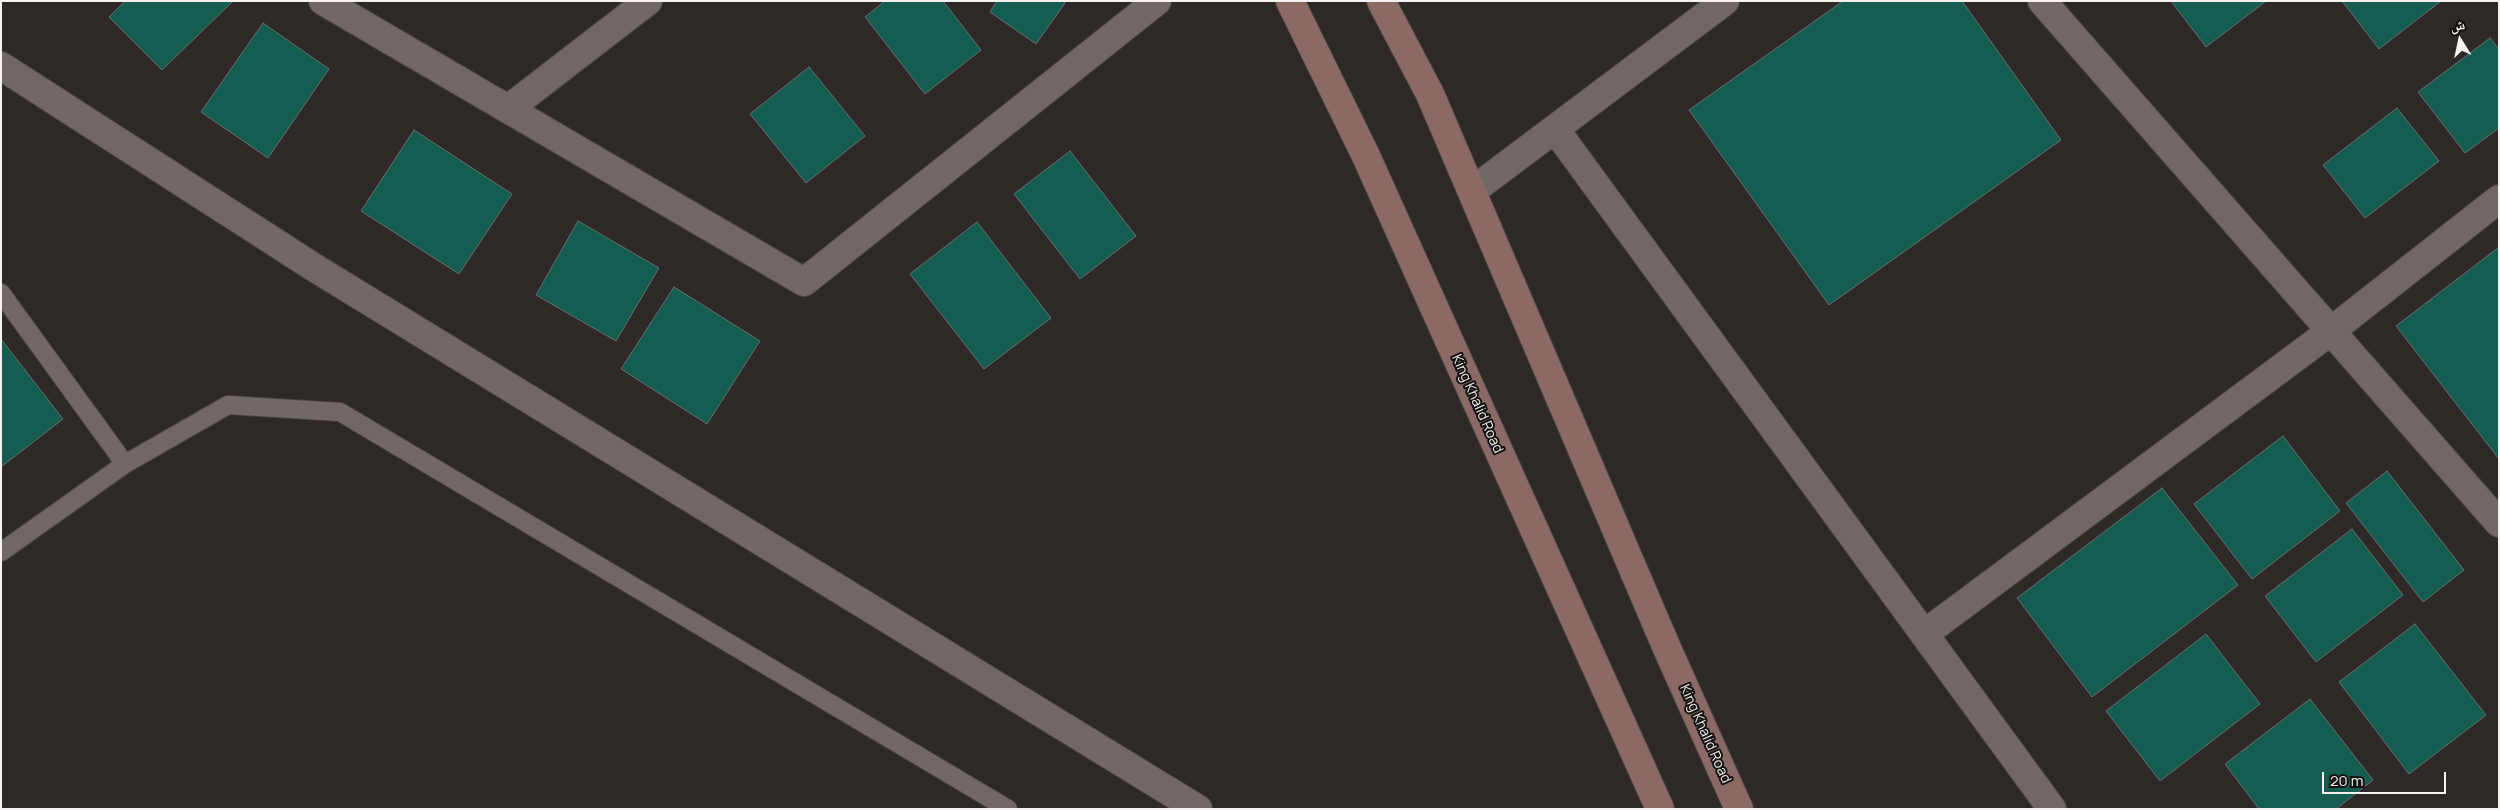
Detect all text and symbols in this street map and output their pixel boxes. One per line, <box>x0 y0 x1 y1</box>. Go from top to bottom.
text: ش <box>2448 14 2466 35</box>
north arrow <box>2435 15 2485 65</box>
street label: King Khalid Road <box>1448 352 1506 456</box>
street label: King Khalid Road <box>1676 682 1734 786</box>
scale bar <box>2325 762 2449 794</box>
text: 20 m <box>2330 770 2363 791</box>

